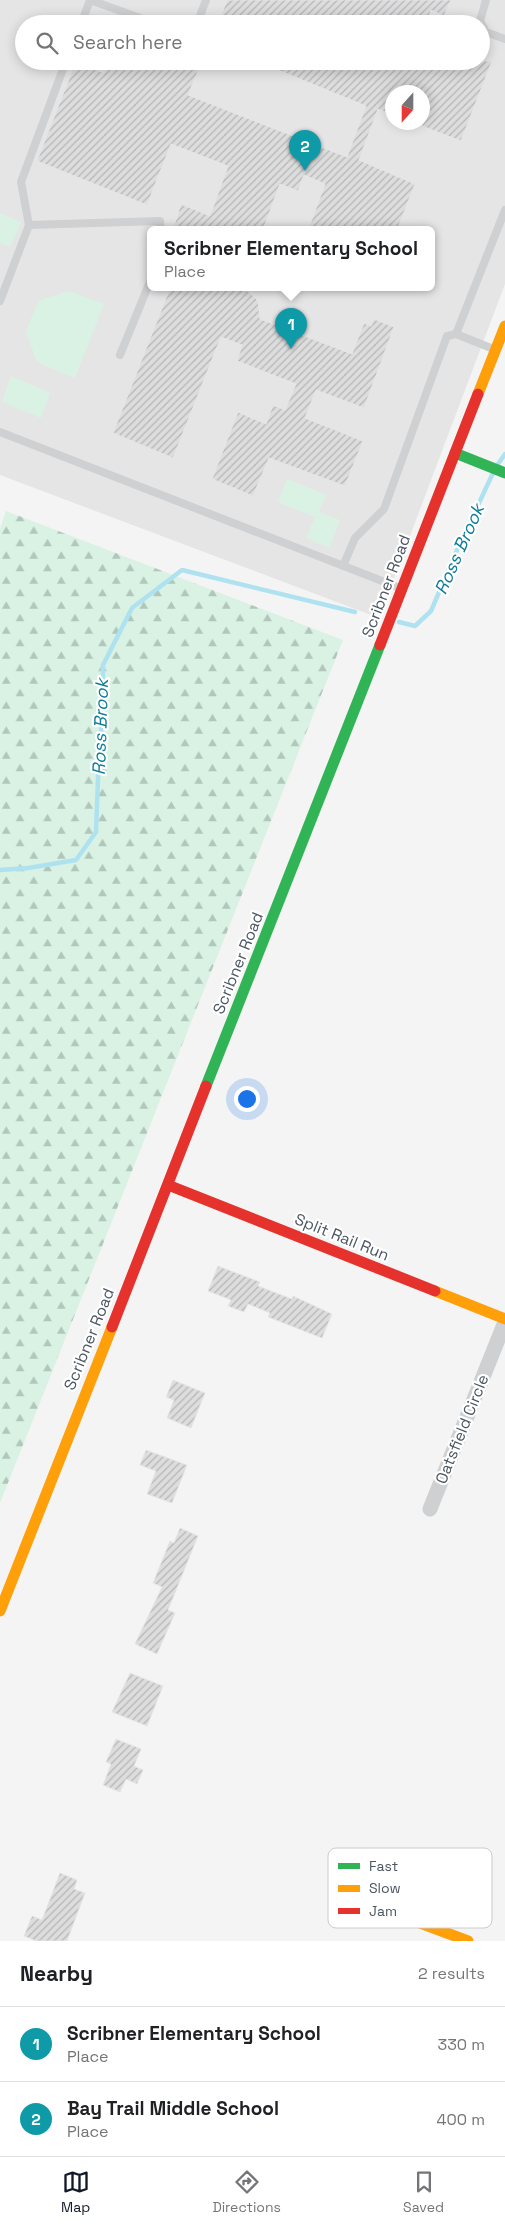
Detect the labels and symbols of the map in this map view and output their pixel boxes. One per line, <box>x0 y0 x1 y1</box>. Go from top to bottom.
north arrow <box>385 85 430 130</box>
pin: 2 <box>289 130 321 171</box>
pin: 1 <box>275 308 307 349</box>
water label: Ross Brook <box>429 498 490 598</box>
street label: Scribner Road <box>357 532 415 640</box>
water label: Ross Brook <box>87 676 113 776</box>
street label: Scribner Road <box>208 909 268 1017</box>
your location <box>234 1086 260 1112</box>
street label: Split Rail Run <box>292 1208 392 1266</box>
street label: Scribner Road <box>59 1285 119 1393</box>
street label: Oatsfield Circle <box>430 1371 494 1487</box>
legend <box>328 1848 492 1928</box>
text: Fast <box>369 1857 398 1875</box>
text: Slow <box>369 1879 401 1897</box>
text: Jam <box>369 1902 397 1920</box>

